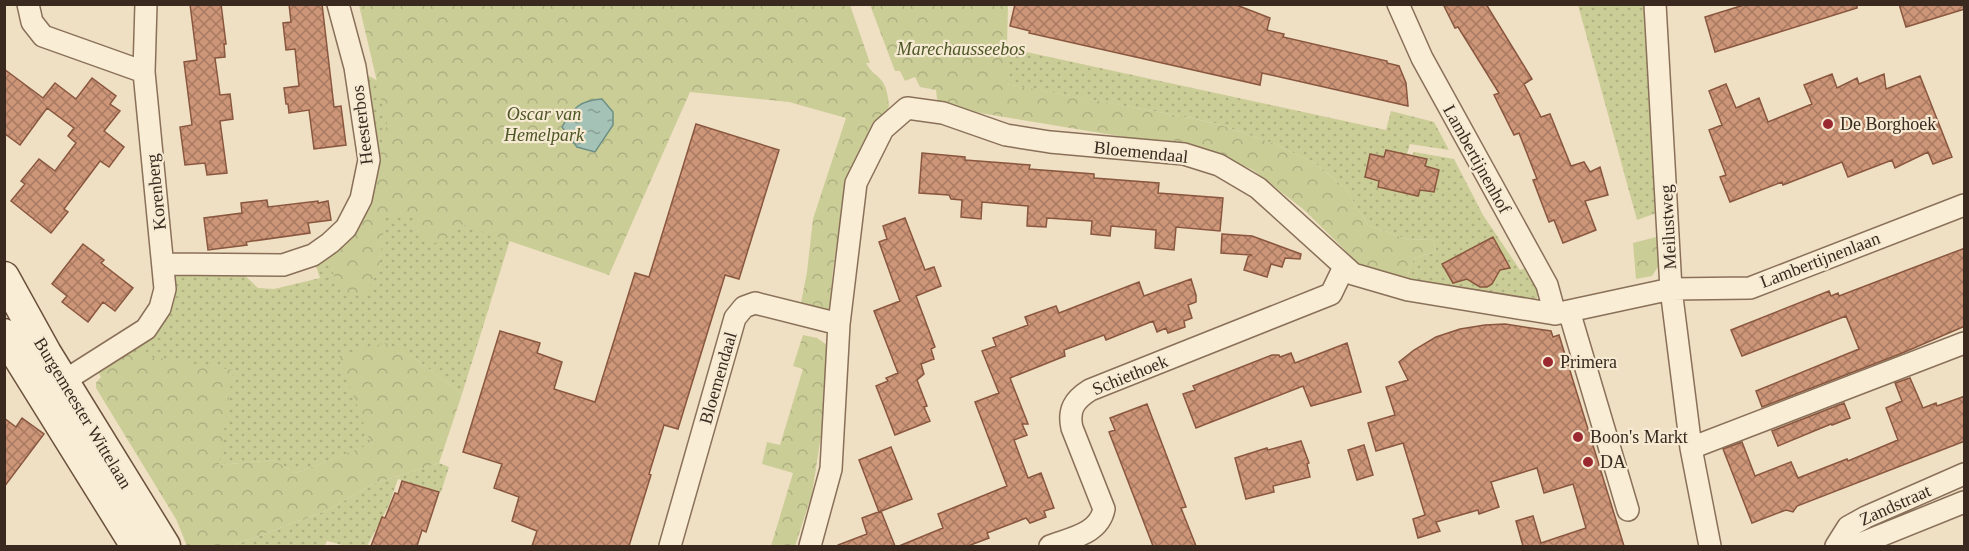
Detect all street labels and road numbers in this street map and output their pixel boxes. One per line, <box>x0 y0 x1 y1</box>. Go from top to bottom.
street label: Heesterbos <box>347 84 377 166</box>
street label: Lambertijnenhof <box>1439 101 1515 217</box>
street label: Bloemendaal <box>1093 137 1189 167</box>
street label: Korenberg <box>142 153 170 231</box>
street label: Meilustweg <box>1656 184 1680 270</box>
street label: Lambertijnenlaan <box>1757 228 1883 292</box>
street label: Bloemendaal <box>695 330 741 426</box>
street label: Burgemeester Wittelaan <box>30 334 136 492</box>
street label: Schiethoek <box>1089 351 1171 399</box>
street label: Zandstraat <box>1856 480 1934 530</box>

